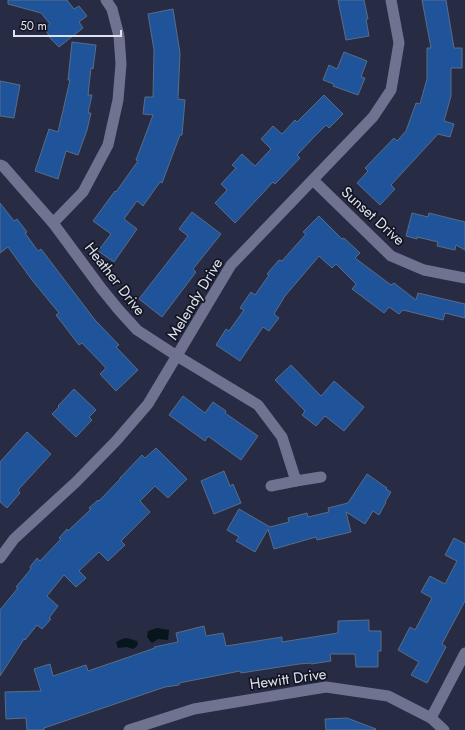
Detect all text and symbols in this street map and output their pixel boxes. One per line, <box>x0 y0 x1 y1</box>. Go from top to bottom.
scale bar <box>14 12 121 38</box>
text: 50 m <box>20 17 47 35</box>
street label: Sunset Drive <box>336 181 410 251</box>
street label: Heather Drive <box>79 238 151 321</box>
street label: Melendy Drive <box>162 254 228 344</box>
street label: Hewitt Drive <box>248 663 328 695</box>

